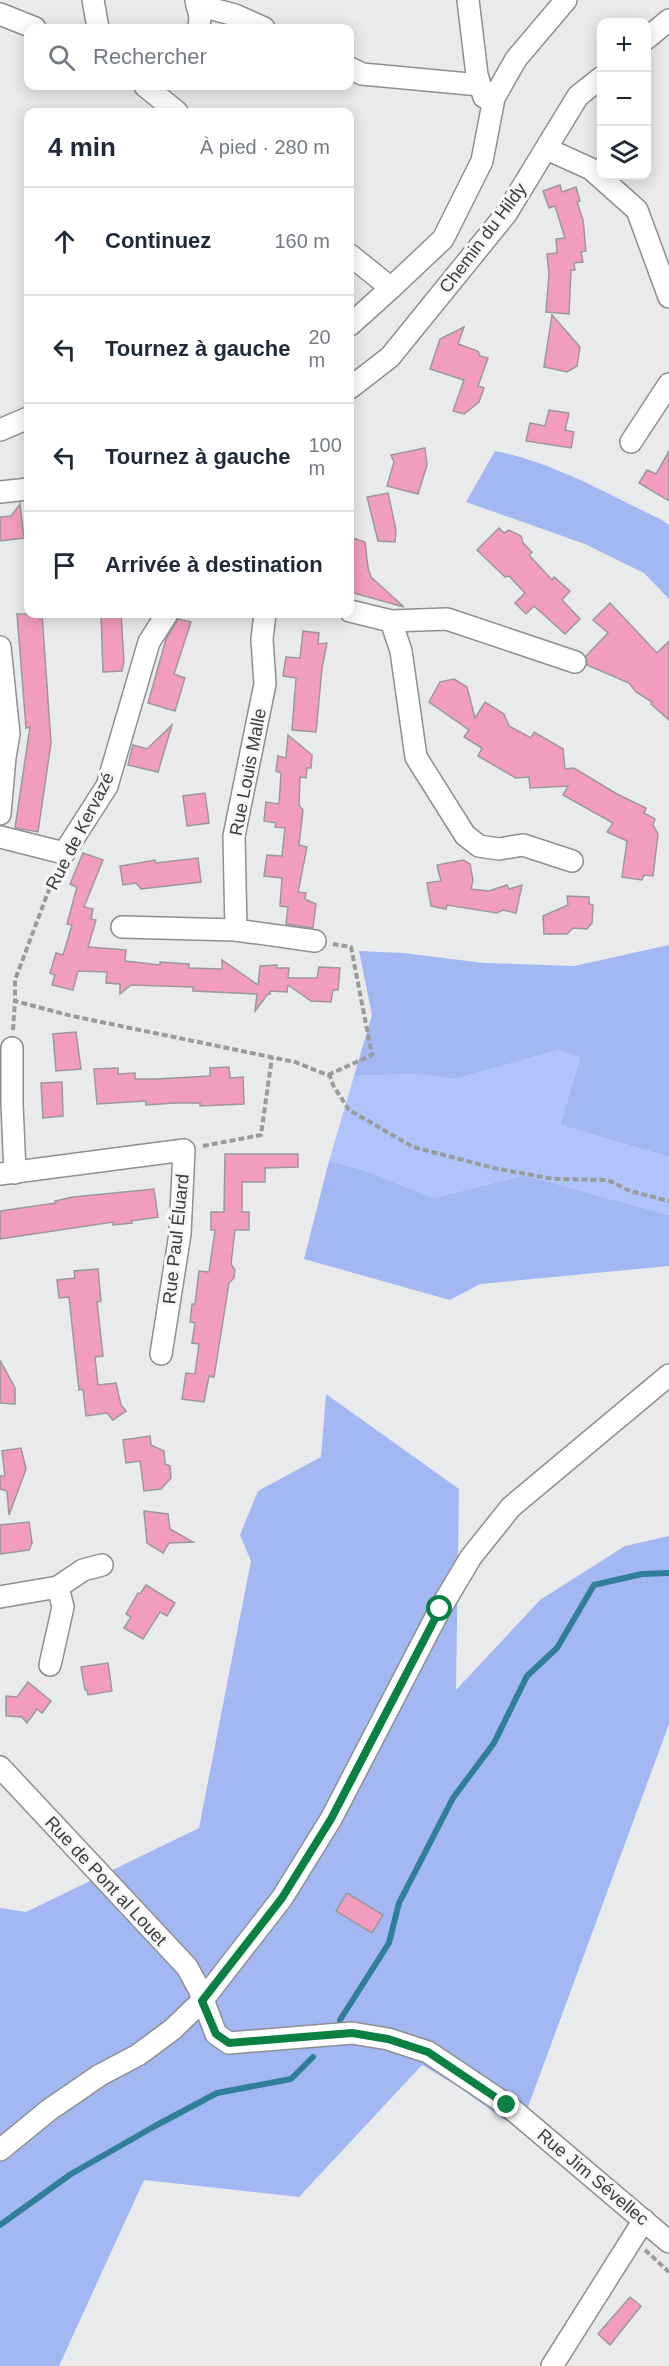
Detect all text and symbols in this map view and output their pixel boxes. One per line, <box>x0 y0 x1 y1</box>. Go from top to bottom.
map controls <box>597 18 651 180</box>
button: + <box>597 18 651 72</box>
search box <box>24 24 354 90</box>
icon: search <box>45 41 78 74</box>
text: Rechercher <box>93 44 207 69</box>
button: − <box>597 72 651 126</box>
button: layers <box>597 126 651 180</box>
text: 4 min <box>48 132 116 162</box>
text: À pied · 280 m <box>200 136 330 158</box>
street label: Chemin du Hildy <box>435 179 531 297</box>
icon: ahead <box>48 225 81 258</box>
text: Continuez <box>105 228 211 253</box>
text: 160 m <box>274 230 330 252</box>
text: 20 m <box>308 326 331 371</box>
icon: left <box>48 333 81 366</box>
text: Tournez à gauche <box>105 336 290 361</box>
text: 100 m <box>308 434 342 479</box>
icon: left <box>48 441 81 474</box>
text: Tournez à gauche <box>105 444 290 469</box>
icon: arrive <box>48 549 81 582</box>
text: Arrivée à destination <box>105 552 323 577</box>
street label: Rue Louis Malle <box>226 707 270 837</box>
street label: Rue de Kervazé <box>42 769 118 893</box>
street label: Rue Paul Éluard <box>159 1173 193 1305</box>
route start <box>426 1595 452 1621</box>
street label: Rue de Pont al Louet <box>41 1812 171 1950</box>
route end <box>493 2091 519 2117</box>
street label: Rue Jim Sévellec <box>533 2125 653 2229</box>

